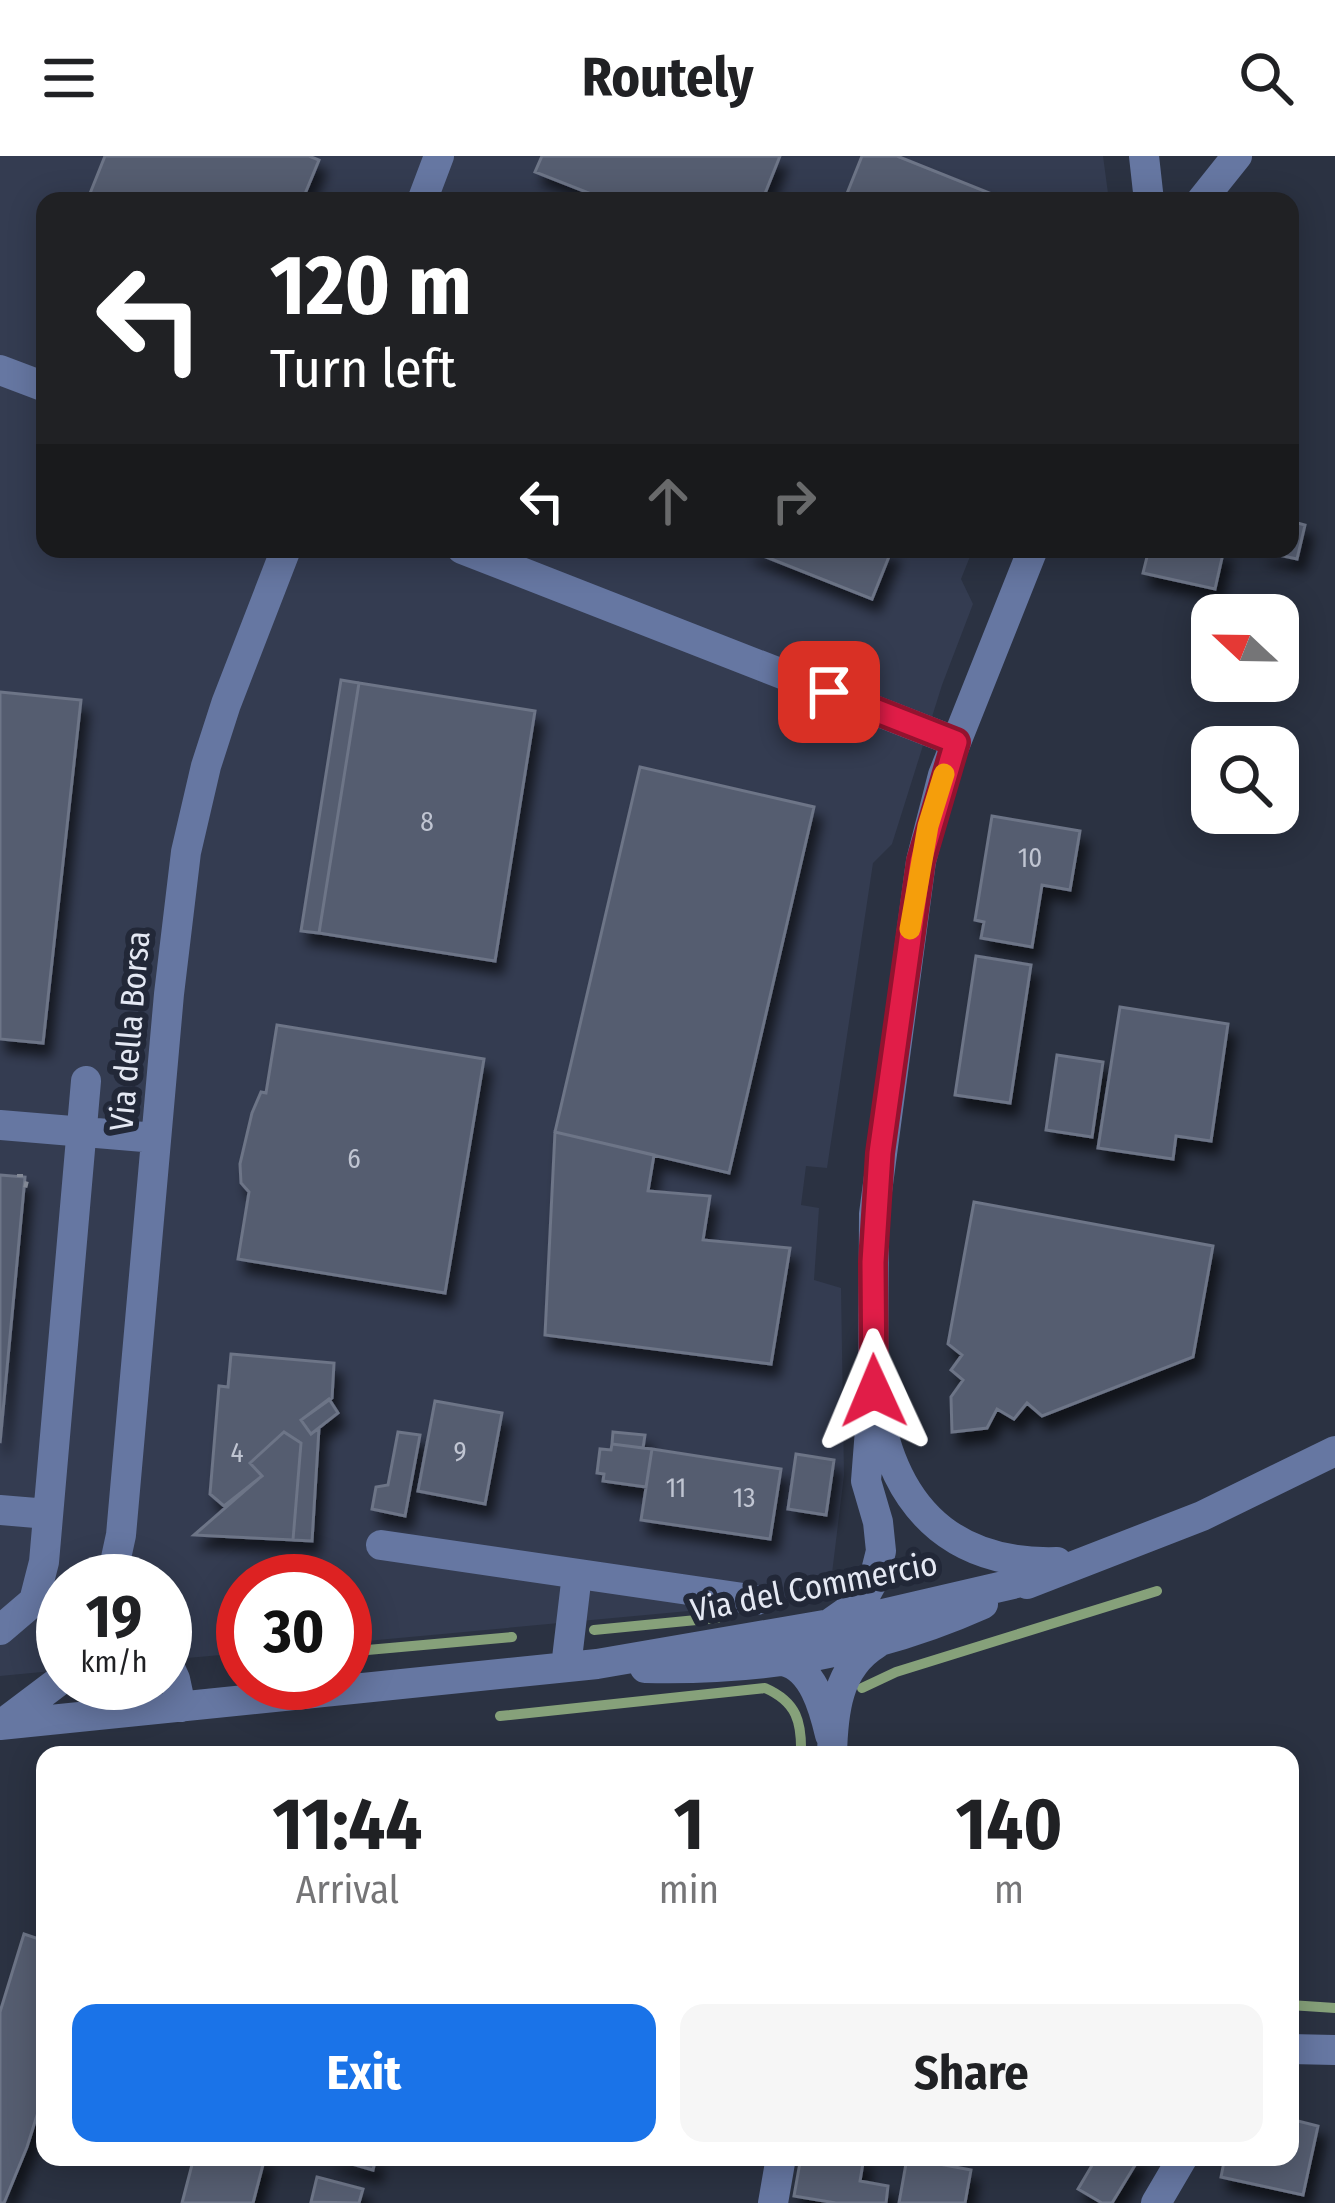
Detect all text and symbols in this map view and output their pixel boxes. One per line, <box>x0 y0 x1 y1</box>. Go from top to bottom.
icon: menu <box>36 45 102 111</box>
icon: search <box>1233 45 1299 111</box>
text: Routely <box>582 46 753 110</box>
text: 120 m <box>270 235 472 336</box>
icon: left <box>72 240 228 396</box>
text: Turn left <box>270 337 456 401</box>
icon: left <box>509 468 575 534</box>
icon: ahead <box>635 468 701 534</box>
icon: right <box>761 468 827 534</box>
north arrow <box>1191 594 1299 702</box>
map controls <box>1191 594 1299 834</box>
pin <box>778 641 880 743</box>
icon: arrive <box>796 659 862 725</box>
button: search <box>1191 726 1299 834</box>
house number: 8 <box>420 806 434 838</box>
house number: 10 <box>1018 842 1042 874</box>
street label: Via della Borsa <box>101 929 159 1133</box>
house number: 6 <box>347 1143 361 1175</box>
position arrow <box>811 1328 937 1454</box>
house number: 9 <box>453 1436 467 1468</box>
house number: 4 <box>230 1437 244 1469</box>
house number: 11 <box>666 1472 686 1504</box>
house number: 13 <box>733 1482 755 1514</box>
street label: Via del Commercio <box>687 1543 941 1631</box>
speed limit sign: 30 <box>216 1554 372 1710</box>
text: 19 <box>86 1581 142 1653</box>
text: km/h <box>81 1644 147 1680</box>
text: 11:44 <box>273 1782 422 1868</box>
text: 1 <box>674 1782 704 1868</box>
text: 140 <box>956 1782 1062 1868</box>
text: Arrival <box>296 1867 399 1913</box>
text: min <box>659 1867 719 1913</box>
text: m <box>994 1867 1024 1913</box>
button: Exit <box>72 2004 656 2142</box>
button: Share <box>680 2004 1263 2142</box>

